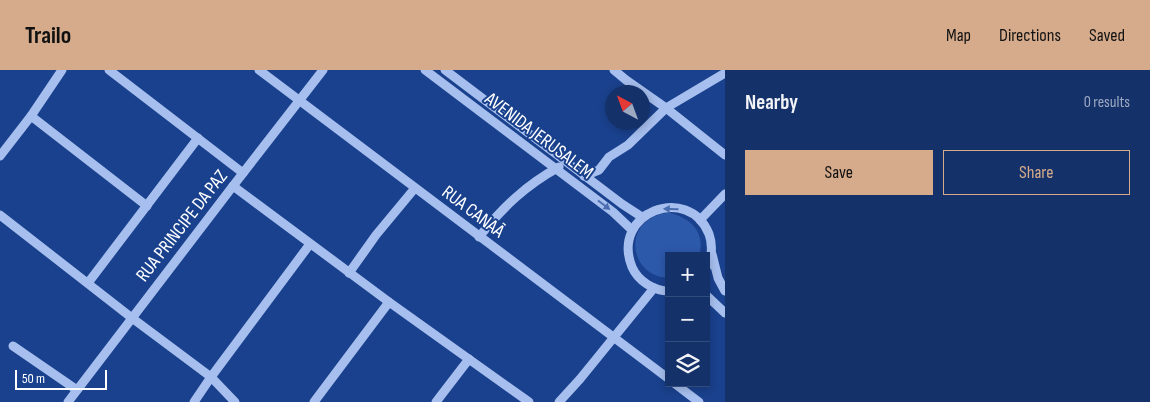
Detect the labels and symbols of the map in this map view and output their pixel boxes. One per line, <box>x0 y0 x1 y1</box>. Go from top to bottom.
north arrow <box>605 85 650 130</box>
street label: AVENIDA JERUSALEM <box>479 87 598 184</box>
street label: RUA PRINCIPE DA PAZ <box>131 165 233 286</box>
street label: RUA CANAÃ <box>437 181 510 244</box>
one-way arrow <box>597 200 611 210</box>
one-way arrow <box>663 204 679 212</box>
scale bar <box>15 367 108 390</box>

